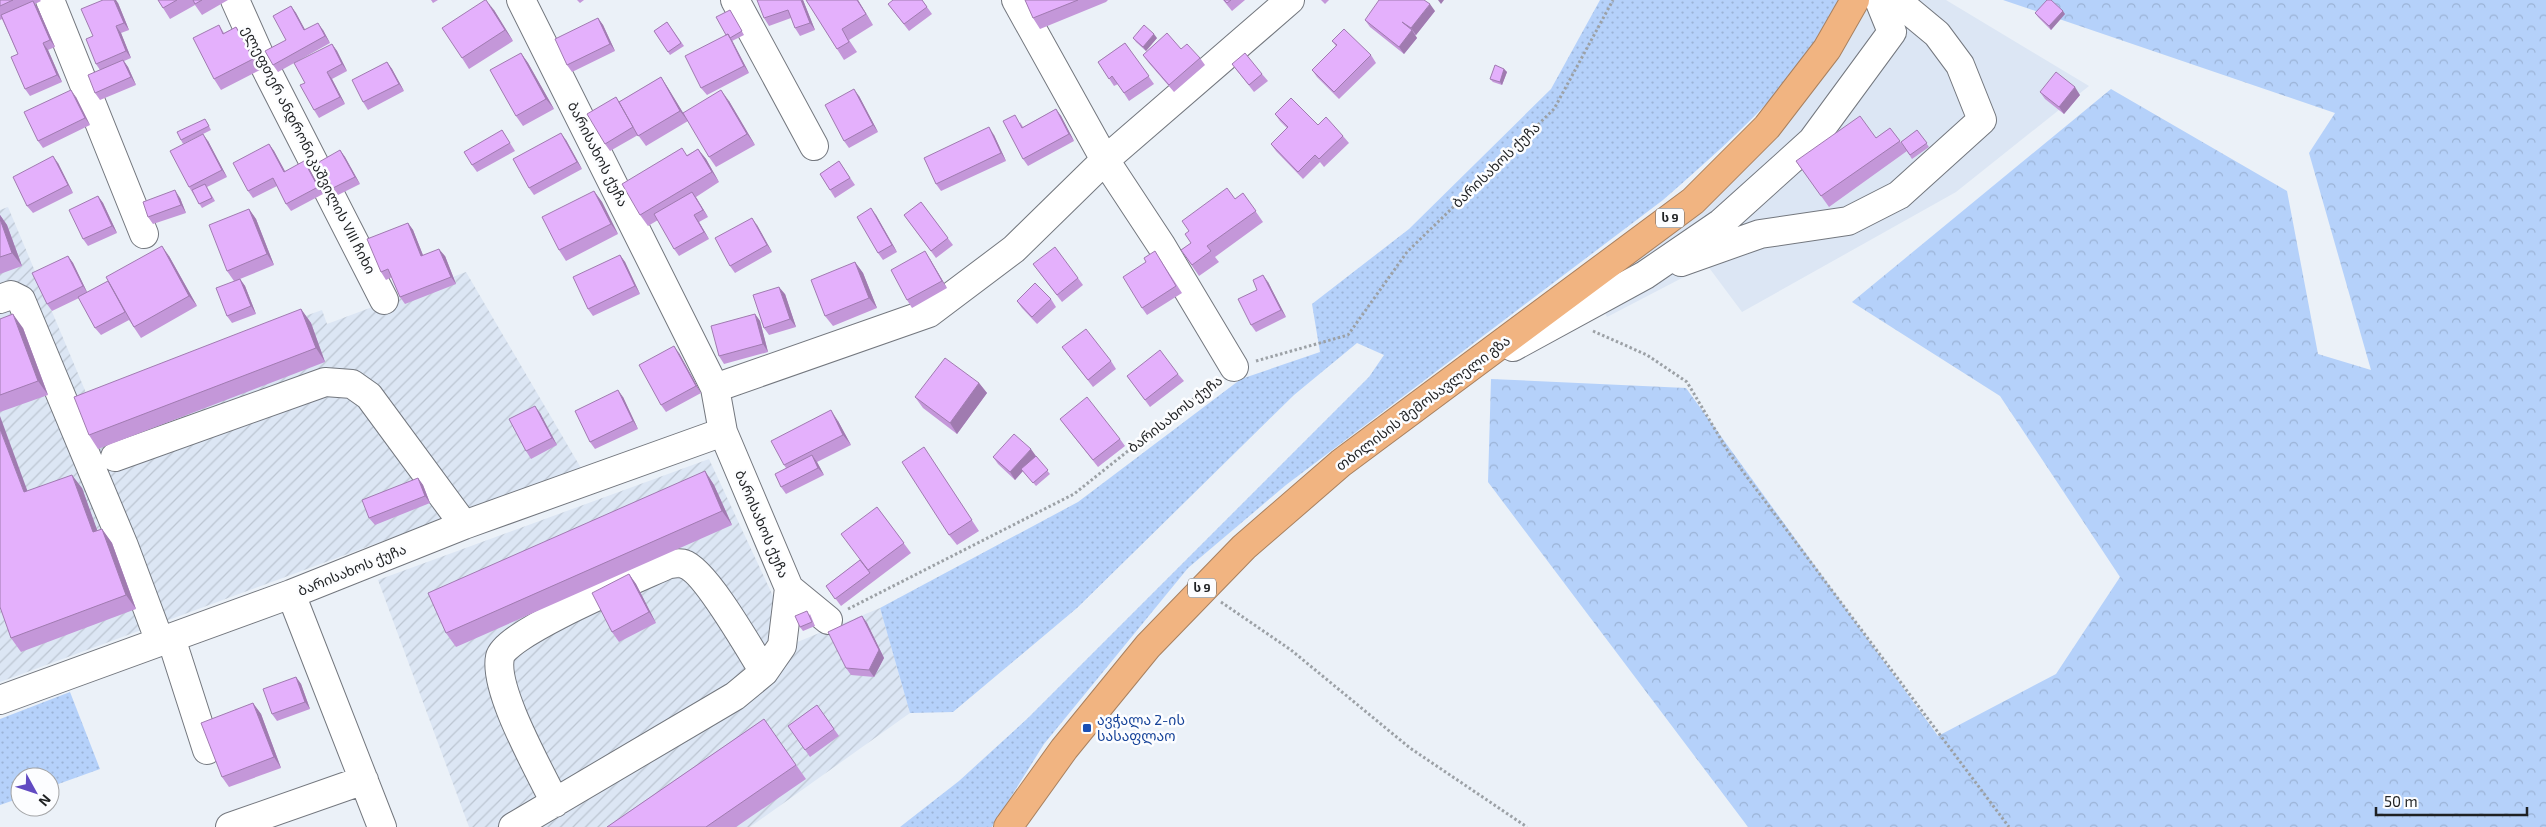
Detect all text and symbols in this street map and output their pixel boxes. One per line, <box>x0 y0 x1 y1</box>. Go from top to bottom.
street label: ელეფთერ ანდრონიკაშვილის VIII ჩიხი <box>238 23 380 277</box>
street label: ბარისახოს ქუჩა <box>564 98 632 210</box>
street label: ბარისახოს ქუჩა <box>1448 118 1544 212</box>
road number: ს 9 <box>1656 208 1684 228</box>
street label: თბილისის შემოსავლელი გზა <box>1332 331 1514 475</box>
street label: ბარისახოს ქუჩა <box>1124 371 1226 457</box>
street label: ბარისახოს ქუჩა <box>731 467 793 581</box>
street label: ბარისახოს ქუჩა <box>295 540 409 600</box>
road number: ს 9 <box>1188 578 1216 598</box>
place label: ავჭალა 2-ის სასაფლაო <box>1097 711 1185 745</box>
marker: ავჭალა 2-ის სასაფლაო <box>1081 722 1093 734</box>
north arrow <box>10 767 60 817</box>
scale bar <box>2376 784 2527 816</box>
text: N <box>36 791 55 810</box>
text: 50 m <box>2384 792 2418 810</box>

